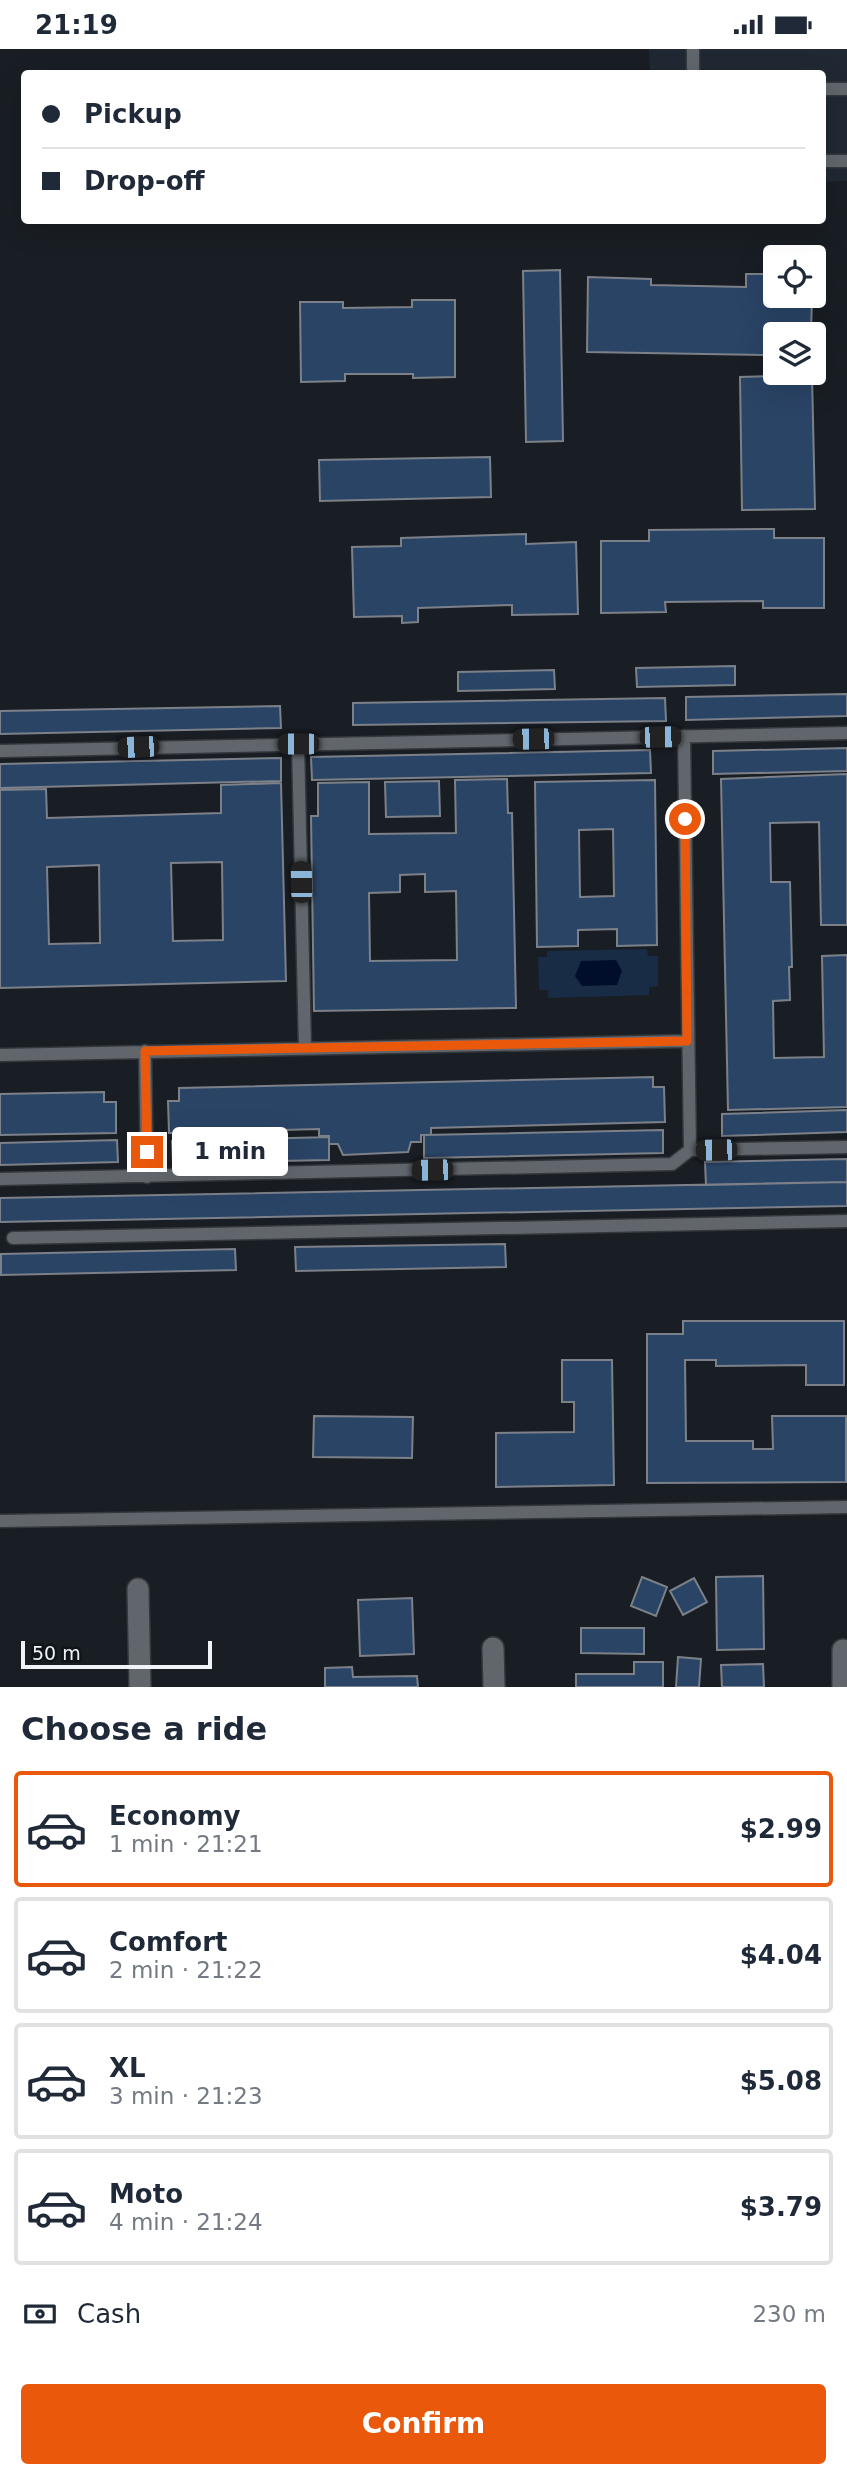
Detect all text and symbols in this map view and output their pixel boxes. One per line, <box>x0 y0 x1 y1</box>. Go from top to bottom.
text: 21:19 <box>35 10 118 40</box>
text: Pickup <box>84 99 182 129</box>
text: Drop-off <box>84 166 205 196</box>
map controls <box>763 245 826 385</box>
button: locate <box>763 245 826 308</box>
button: layers <box>763 322 826 385</box>
car <box>639 726 682 748</box>
car <box>512 728 555 750</box>
car <box>278 734 320 755</box>
car <box>117 736 160 758</box>
route start <box>669 803 701 835</box>
car <box>291 861 312 903</box>
callout: 1 min <box>172 1127 287 1177</box>
route end <box>131 1136 163 1168</box>
text: 1 min <box>194 1138 266 1164</box>
car <box>695 1139 738 1161</box>
car <box>411 1159 454 1181</box>
scale bar <box>21 1638 212 1670</box>
text: 50 m <box>32 1642 81 1664</box>
text: Choose a ride <box>21 1710 267 1748</box>
icon: car <box>25 1798 88 1861</box>
text: Economy <box>109 1801 240 1831</box>
text: $2.99 <box>740 1814 822 1844</box>
text: 1 min · 21:21 <box>109 1831 263 1857</box>
icon: car <box>25 1924 88 1987</box>
text: Comfort <box>109 1927 227 1957</box>
text: $4.04 <box>740 1940 822 1970</box>
text: 2 min · 21:22 <box>109 1957 263 1983</box>
icon: car <box>25 2050 88 2113</box>
text: XL <box>109 2053 146 2083</box>
text: $5.08 <box>740 2066 822 2096</box>
text: 3 min · 21:23 <box>109 2083 263 2109</box>
icon: car <box>25 2176 88 2239</box>
text: Moto <box>109 2179 183 2209</box>
text: $3.79 <box>740 2192 822 2222</box>
text: 4 min · 21:24 <box>109 2209 263 2235</box>
icon: cash <box>21 2295 59 2333</box>
text: Cash <box>77 2299 141 2329</box>
text: 230 m <box>752 2301 826 2327</box>
button: Confirm <box>21 2384 826 2464</box>

